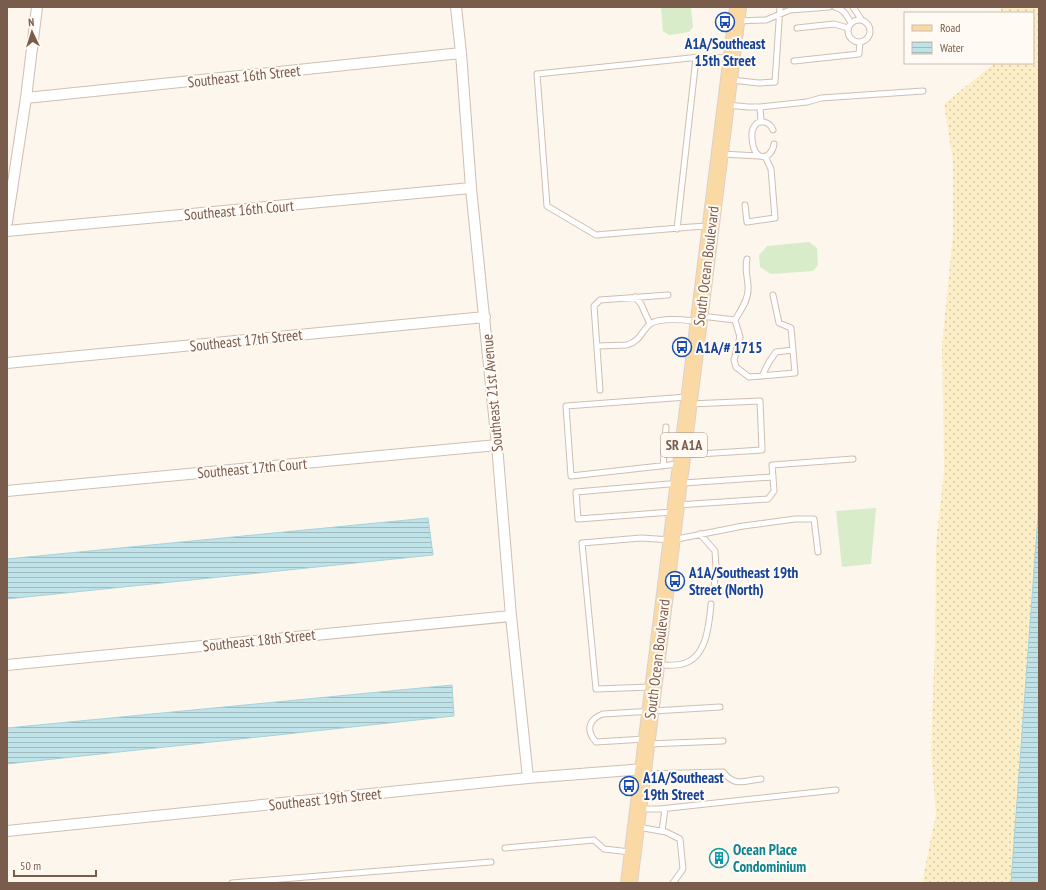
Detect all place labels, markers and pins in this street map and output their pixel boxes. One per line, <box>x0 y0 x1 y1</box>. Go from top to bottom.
bus stop icon: A1A/Southeast 15th Street <box>714 11 736 33</box>
place label: A1A/Southeast 15th Street <box>684 34 766 70</box>
bus stop icon: A1A/# 1715 <box>671 336 693 358</box>
place label: A1A/# 1715 <box>695 338 762 357</box>
place label: A1A/Southeast 19th Street (North) <box>688 563 798 599</box>
bus stop icon: A1A/Southeast 19th Street (North) <box>664 570 686 592</box>
place label: A1A/Southeast 19th Street <box>642 768 724 804</box>
bus stop icon: A1A/Southeast 19th Street <box>618 775 640 797</box>
place label: Ocean Place Condominium <box>733 840 806 876</box>
building icon: Ocean Place Condominium <box>708 847 730 869</box>

